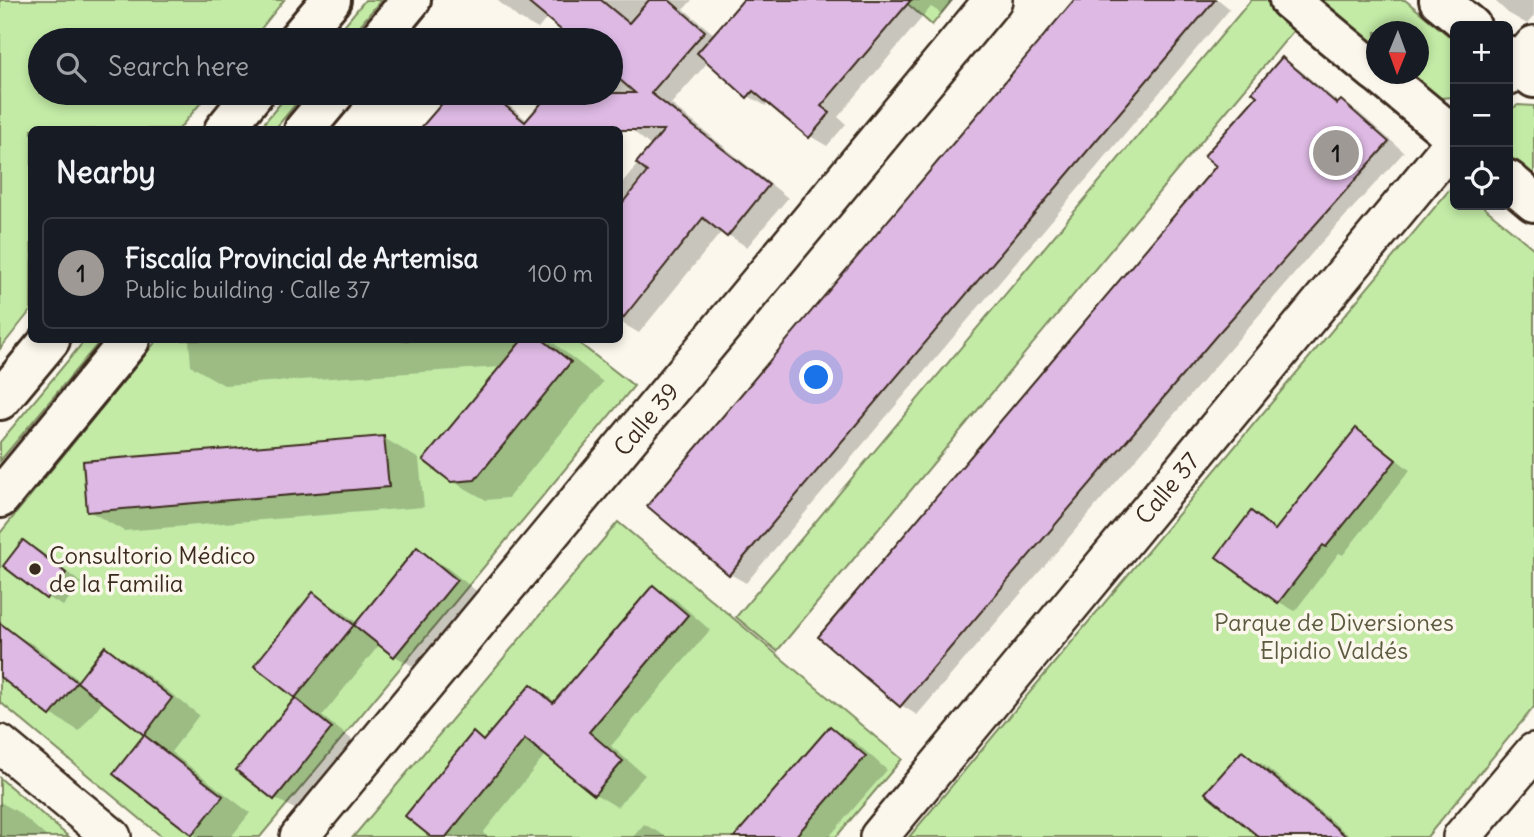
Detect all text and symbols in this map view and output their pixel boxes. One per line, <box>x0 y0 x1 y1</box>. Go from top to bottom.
north arrow <box>1366 21 1429 84</box>
map controls <box>1450 21 1513 210</box>
button: + <box>1450 21 1513 84</box>
search box <box>28 28 623 105</box>
icon: search <box>52 48 90 86</box>
text: Search here <box>108 50 249 83</box>
button: − <box>1450 84 1513 147</box>
pin: 1 <box>1313 127 1359 179</box>
button: locate <box>1450 147 1513 210</box>
text: Nearby <box>56 153 156 191</box>
text: Fiscalía Provincial de Artemisa <box>125 242 478 275</box>
text: 1 <box>76 259 86 288</box>
text: 100 m <box>528 259 593 288</box>
text: Public building · Calle 37 <box>125 275 370 304</box>
your location <box>799 360 833 394</box>
street label: Calle 39 <box>607 376 685 462</box>
street label: Calle 37 <box>1128 446 1206 530</box>
place label: Consultorio Médico de la Familia <box>49 540 255 598</box>
marker: Consultorio Médico de la Familia <box>27 561 43 577</box>
park label: Parque de Diversiones Elpidio Valdés <box>1214 607 1454 665</box>

